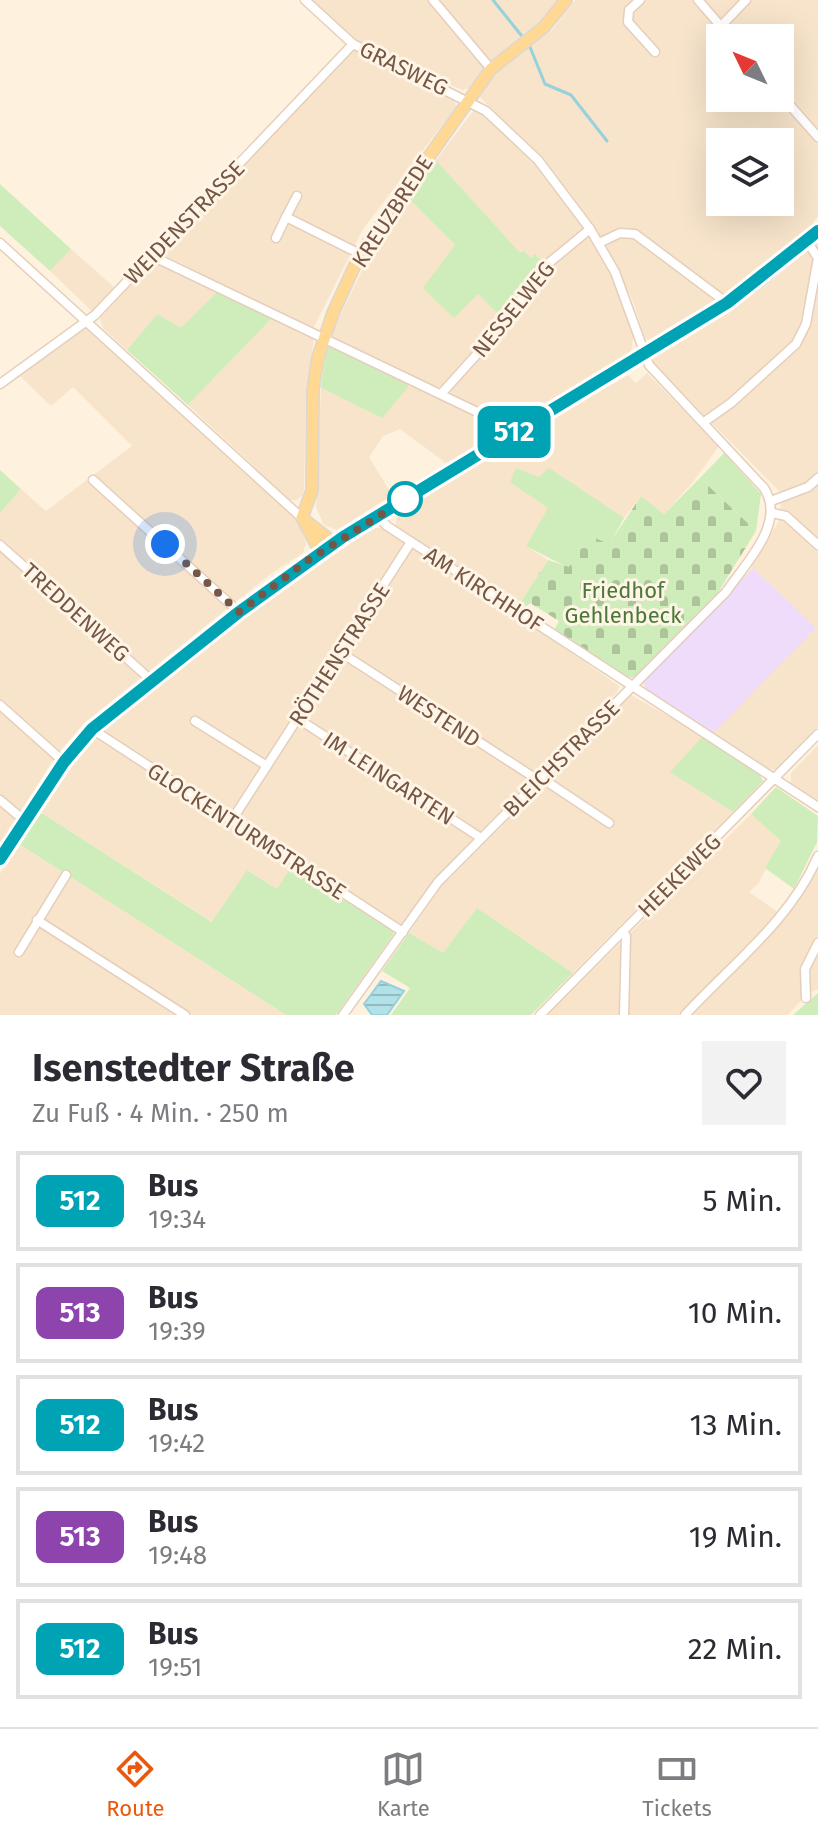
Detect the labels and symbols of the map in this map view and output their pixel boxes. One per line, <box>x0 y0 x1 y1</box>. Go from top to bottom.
north arrow <box>706 24 794 112</box>
street label: GRASWEG <box>355 35 452 101</box>
street label: KREUZBREDE <box>346 150 439 272</box>
street label: WEIDENSTRASSE <box>118 155 250 290</box>
street label: NESSELWEG <box>466 256 560 363</box>
line badge: 512 <box>468 406 560 458</box>
unlabelled marker <box>388 482 422 516</box>
your location <box>145 524 185 564</box>
street label: AM KIRCHHOF <box>419 541 548 638</box>
street label: TREDDENWEG <box>16 557 135 668</box>
park label: Friedhof Gehlenbeck <box>565 577 682 629</box>
street label: RÖTHENSTRASSE <box>283 578 396 731</box>
street label: WESTEND <box>392 680 485 753</box>
street label: BLEICHSTRASSE <box>497 694 625 822</box>
street label: IM LEINGARTEN <box>318 726 459 831</box>
street label: GLOCKENTURMSTRASSE <box>142 757 351 906</box>
street label: HEEKEWEG <box>632 828 727 923</box>

